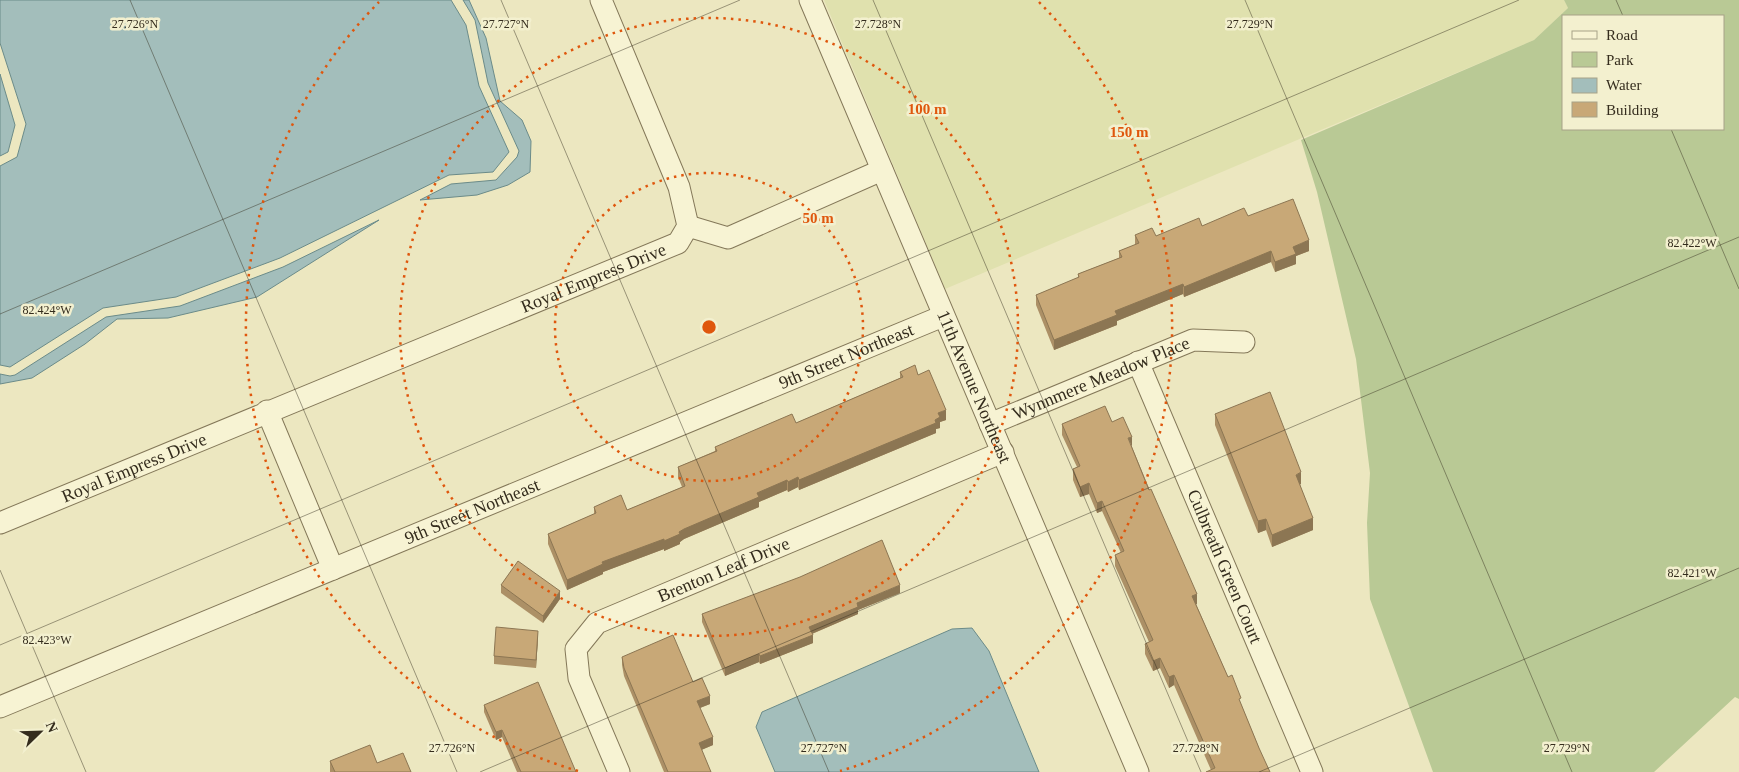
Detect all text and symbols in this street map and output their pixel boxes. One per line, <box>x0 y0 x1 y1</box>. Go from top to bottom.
legend <box>1562 15 1724 130</box>
text: 27.726°N <box>112 17 159 31</box>
text: 27.727°N <box>483 17 530 31</box>
text: 27.728°N <box>855 17 902 31</box>
text: 27.729°N <box>1227 17 1274 31</box>
text: Road <box>1606 27 1638 43</box>
text: Park <box>1606 52 1634 68</box>
text: Water <box>1606 77 1641 93</box>
text: 100 m <box>908 101 947 117</box>
text: Building <box>1606 102 1659 118</box>
text: 150 m <box>1110 124 1149 140</box>
text: 50 m <box>802 210 834 226</box>
text: 82.422°W <box>1667 236 1717 250</box>
street label: Royal Empress Drive <box>518 239 669 317</box>
text: 82.424°W <box>22 303 72 317</box>
street label: 11th Avenue Northeast <box>933 307 1016 466</box>
centre of rings <box>700 318 718 336</box>
street label: 9th Street Northeast <box>776 319 917 393</box>
street label: Wynnmere Meadow Place <box>1009 333 1192 424</box>
street label: Royal Empress Drive <box>59 429 210 506</box>
street label: 9th Street Northeast <box>402 474 542 548</box>
street label: Culbreath Green Court <box>1183 486 1266 646</box>
street label: Brenton Leaf Drive <box>655 533 792 606</box>
text: 82.421°W <box>1667 566 1717 580</box>
text: 82.423°W <box>22 633 72 647</box>
north arrow <box>15 707 65 757</box>
text: N <box>43 720 60 735</box>
text: 27.726°N <box>429 741 476 755</box>
text: 27.727°N <box>801 741 848 755</box>
text: 27.728°N <box>1173 741 1220 755</box>
text: 27.729°N <box>1544 741 1591 755</box>

